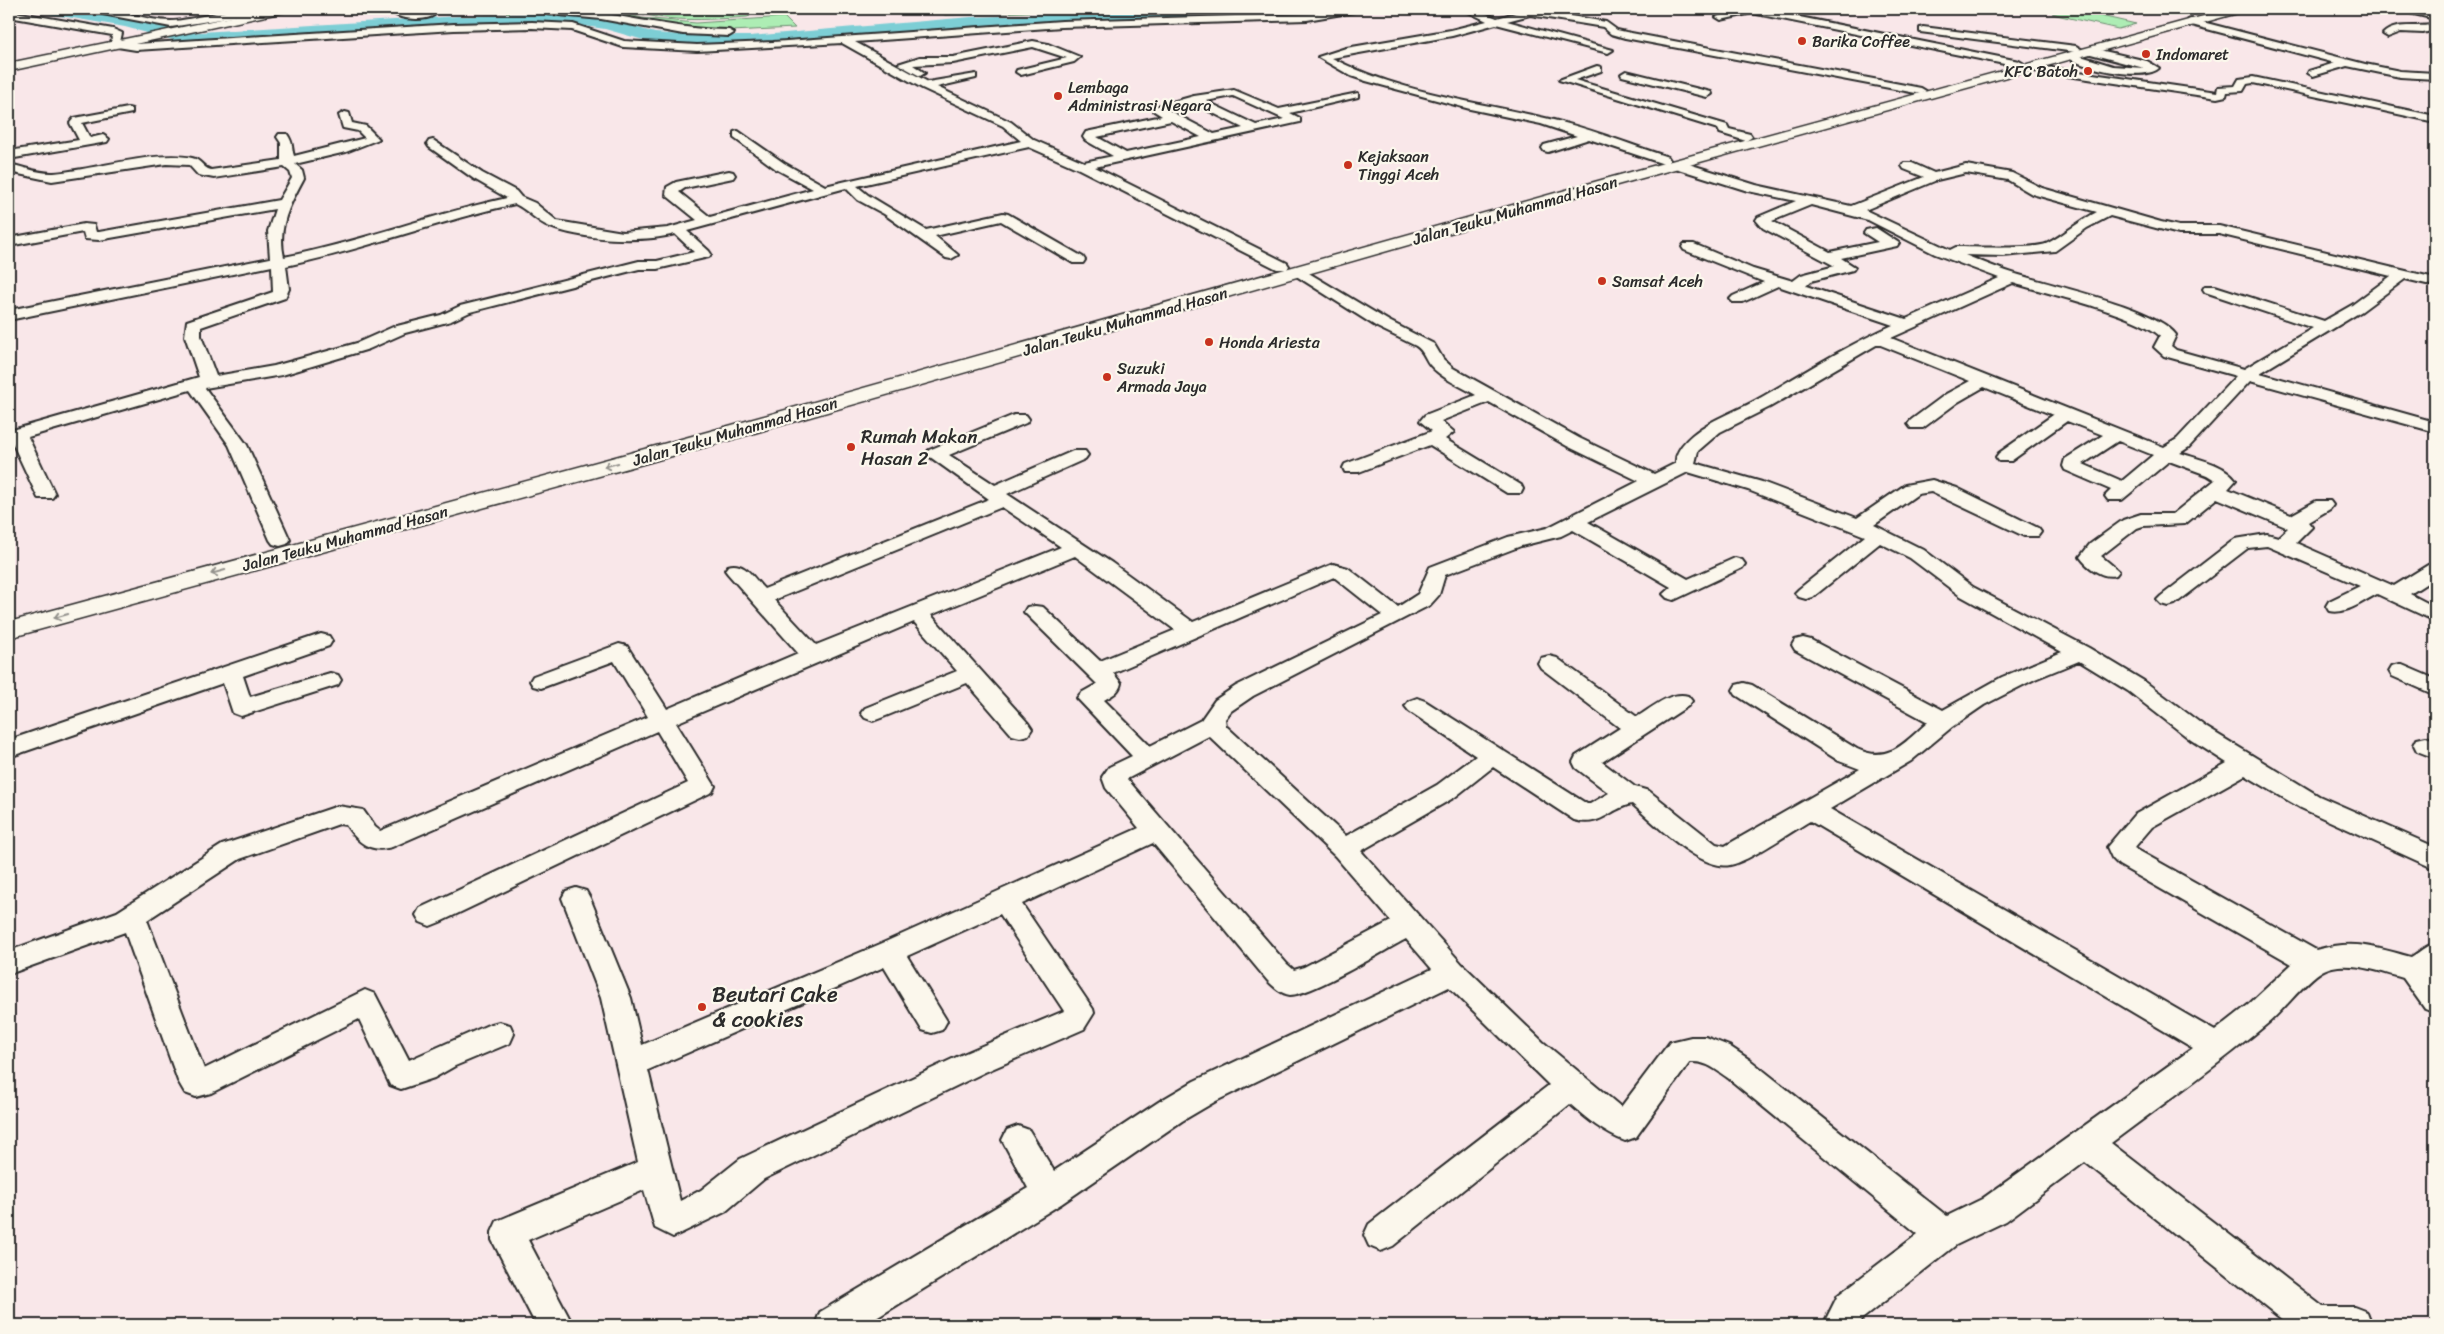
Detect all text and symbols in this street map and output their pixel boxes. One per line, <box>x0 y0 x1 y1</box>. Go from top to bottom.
place label: Barika Coffee <box>1812 27 1910 56</box>
marker: Barika Coffee <box>1796 35 1808 47</box>
place label: Indomaret <box>2155 40 2229 69</box>
marker: Indomaret <box>2140 48 2152 60</box>
place label: KFC Batoh <box>2004 57 2078 86</box>
marker: KFC Batoh <box>2082 65 2094 77</box>
place label: Lembaga Administrasi Negara <box>1067 73 1212 120</box>
marker: Lembaga Administrasi Negara <box>1052 90 1064 102</box>
place label: Kejaksaan Tinggi Aceh <box>1358 142 1439 189</box>
marker: Kejaksaan Tinggi Aceh <box>1342 159 1354 171</box>
street label: Jalan Teuku Muhammad Hasan <box>1408 167 1621 254</box>
place label: Samsat Aceh <box>1612 267 1703 296</box>
marker: Samsat Aceh <box>1596 275 1608 287</box>
street label: Jalan Teuku Muhammad Hasan <box>1018 278 1231 365</box>
place label: Honda Ariesta <box>1219 328 1321 357</box>
marker: Honda Ariesta <box>1203 336 1215 348</box>
place label: Suzuki Armada Jaya <box>1116 354 1207 401</box>
marker: Suzuki Armada Jaya <box>1101 371 1113 383</box>
street label: Jalan Teuku Muhammad Hasan <box>628 388 841 475</box>
place label: Rumah Makan Hasan 2 <box>861 420 977 475</box>
marker: Rumah Makan Hasan 2 <box>845 441 857 453</box>
one-way arrow <box>604 461 620 470</box>
street label: Jalan Teuku Muhammad Hasan <box>238 497 452 580</box>
one-way arrow <box>211 568 227 578</box>
one-way arrow <box>54 611 70 621</box>
place label: Beutari Cake & cookies <box>712 975 838 1039</box>
marker: Beutari Cake & cookies <box>696 1001 708 1013</box>

